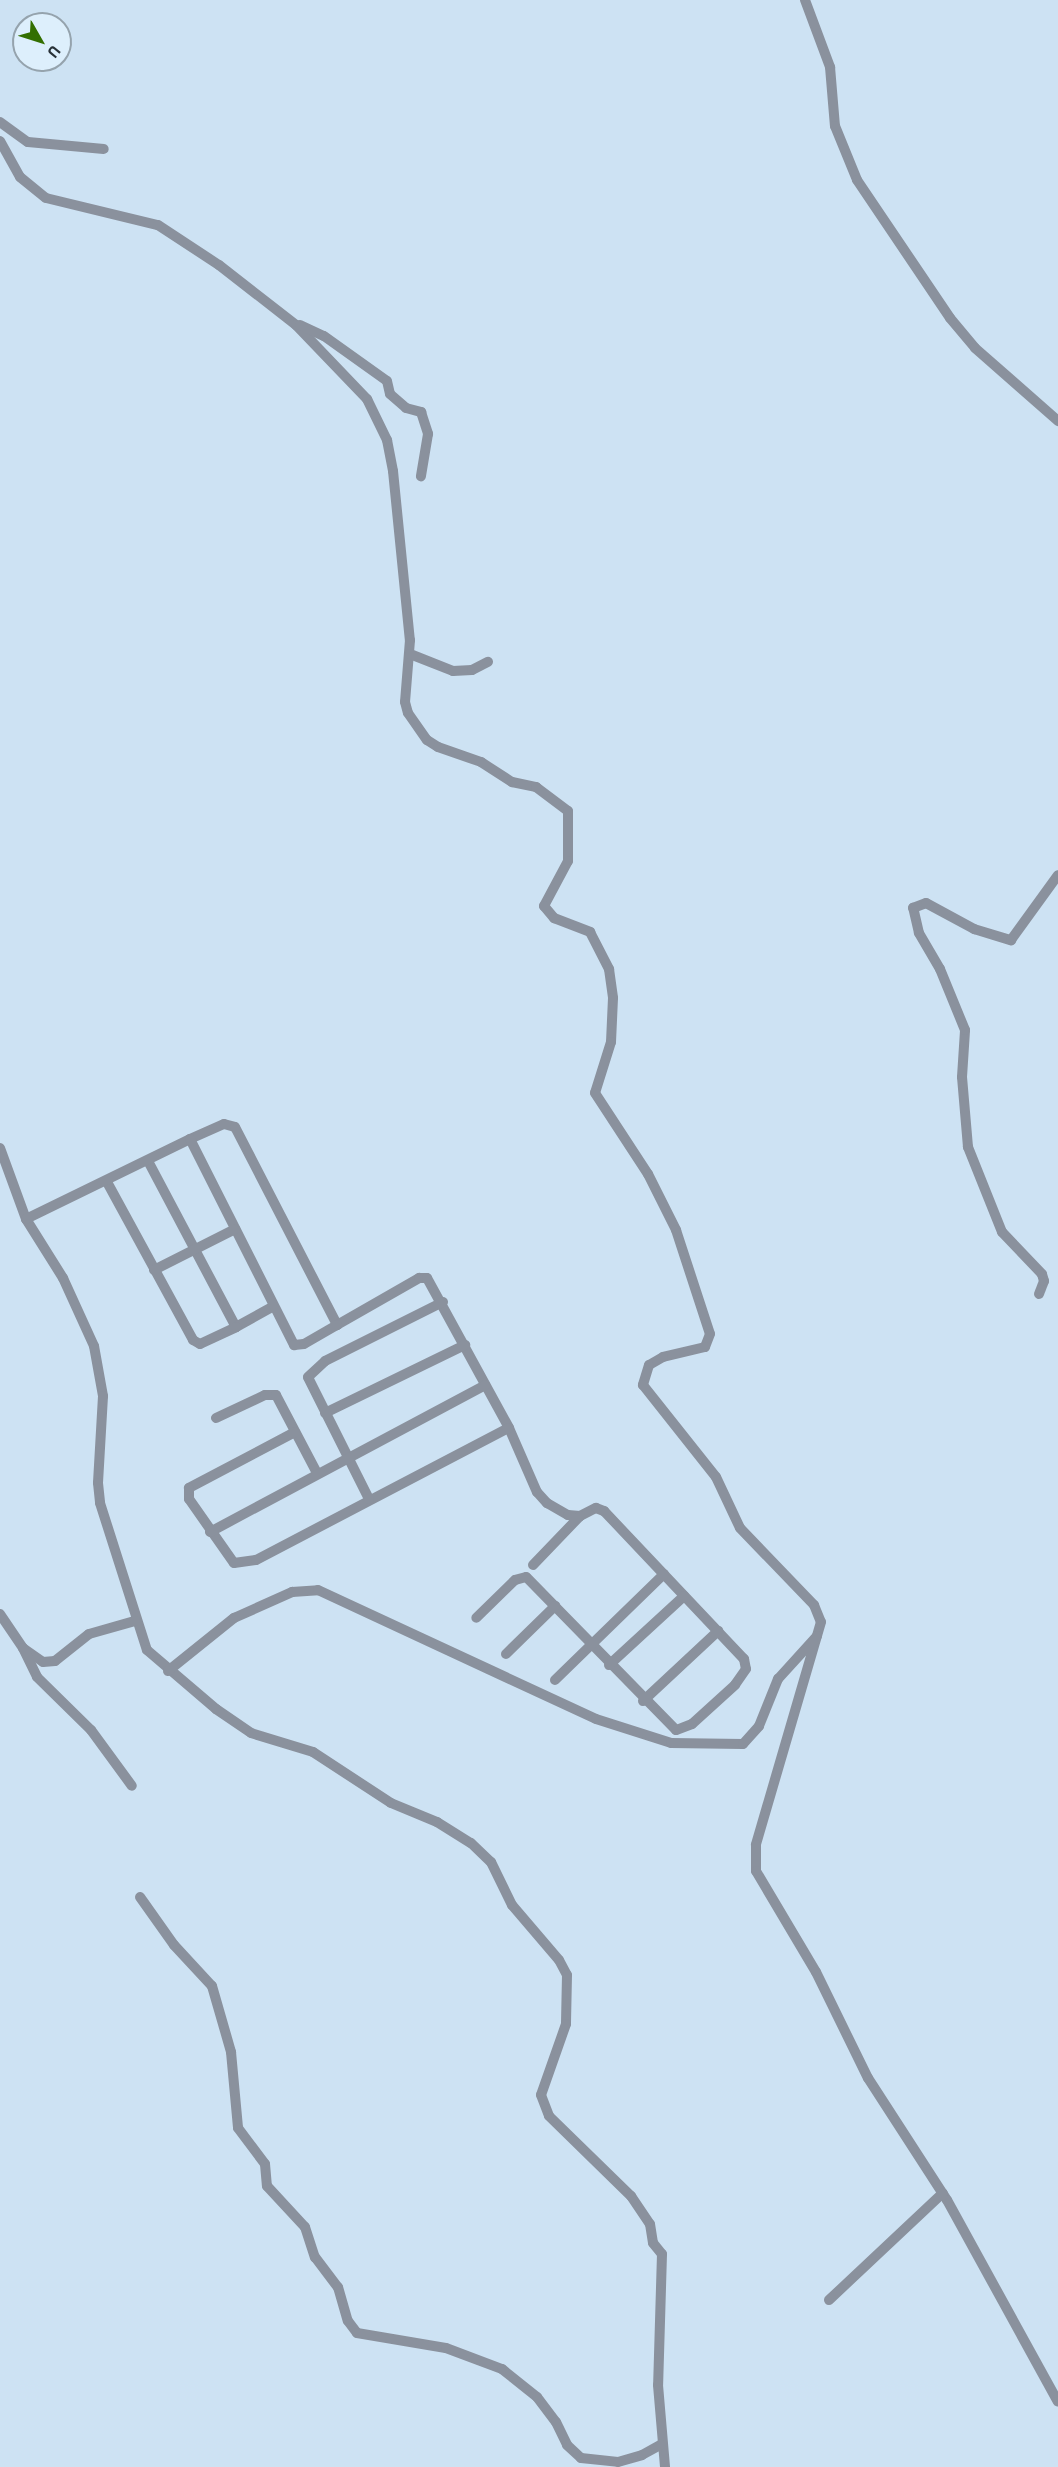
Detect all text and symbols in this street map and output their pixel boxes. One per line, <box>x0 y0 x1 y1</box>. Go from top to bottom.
north arrow <box>12 12 72 72</box>
text: U <box>42 40 67 64</box>

